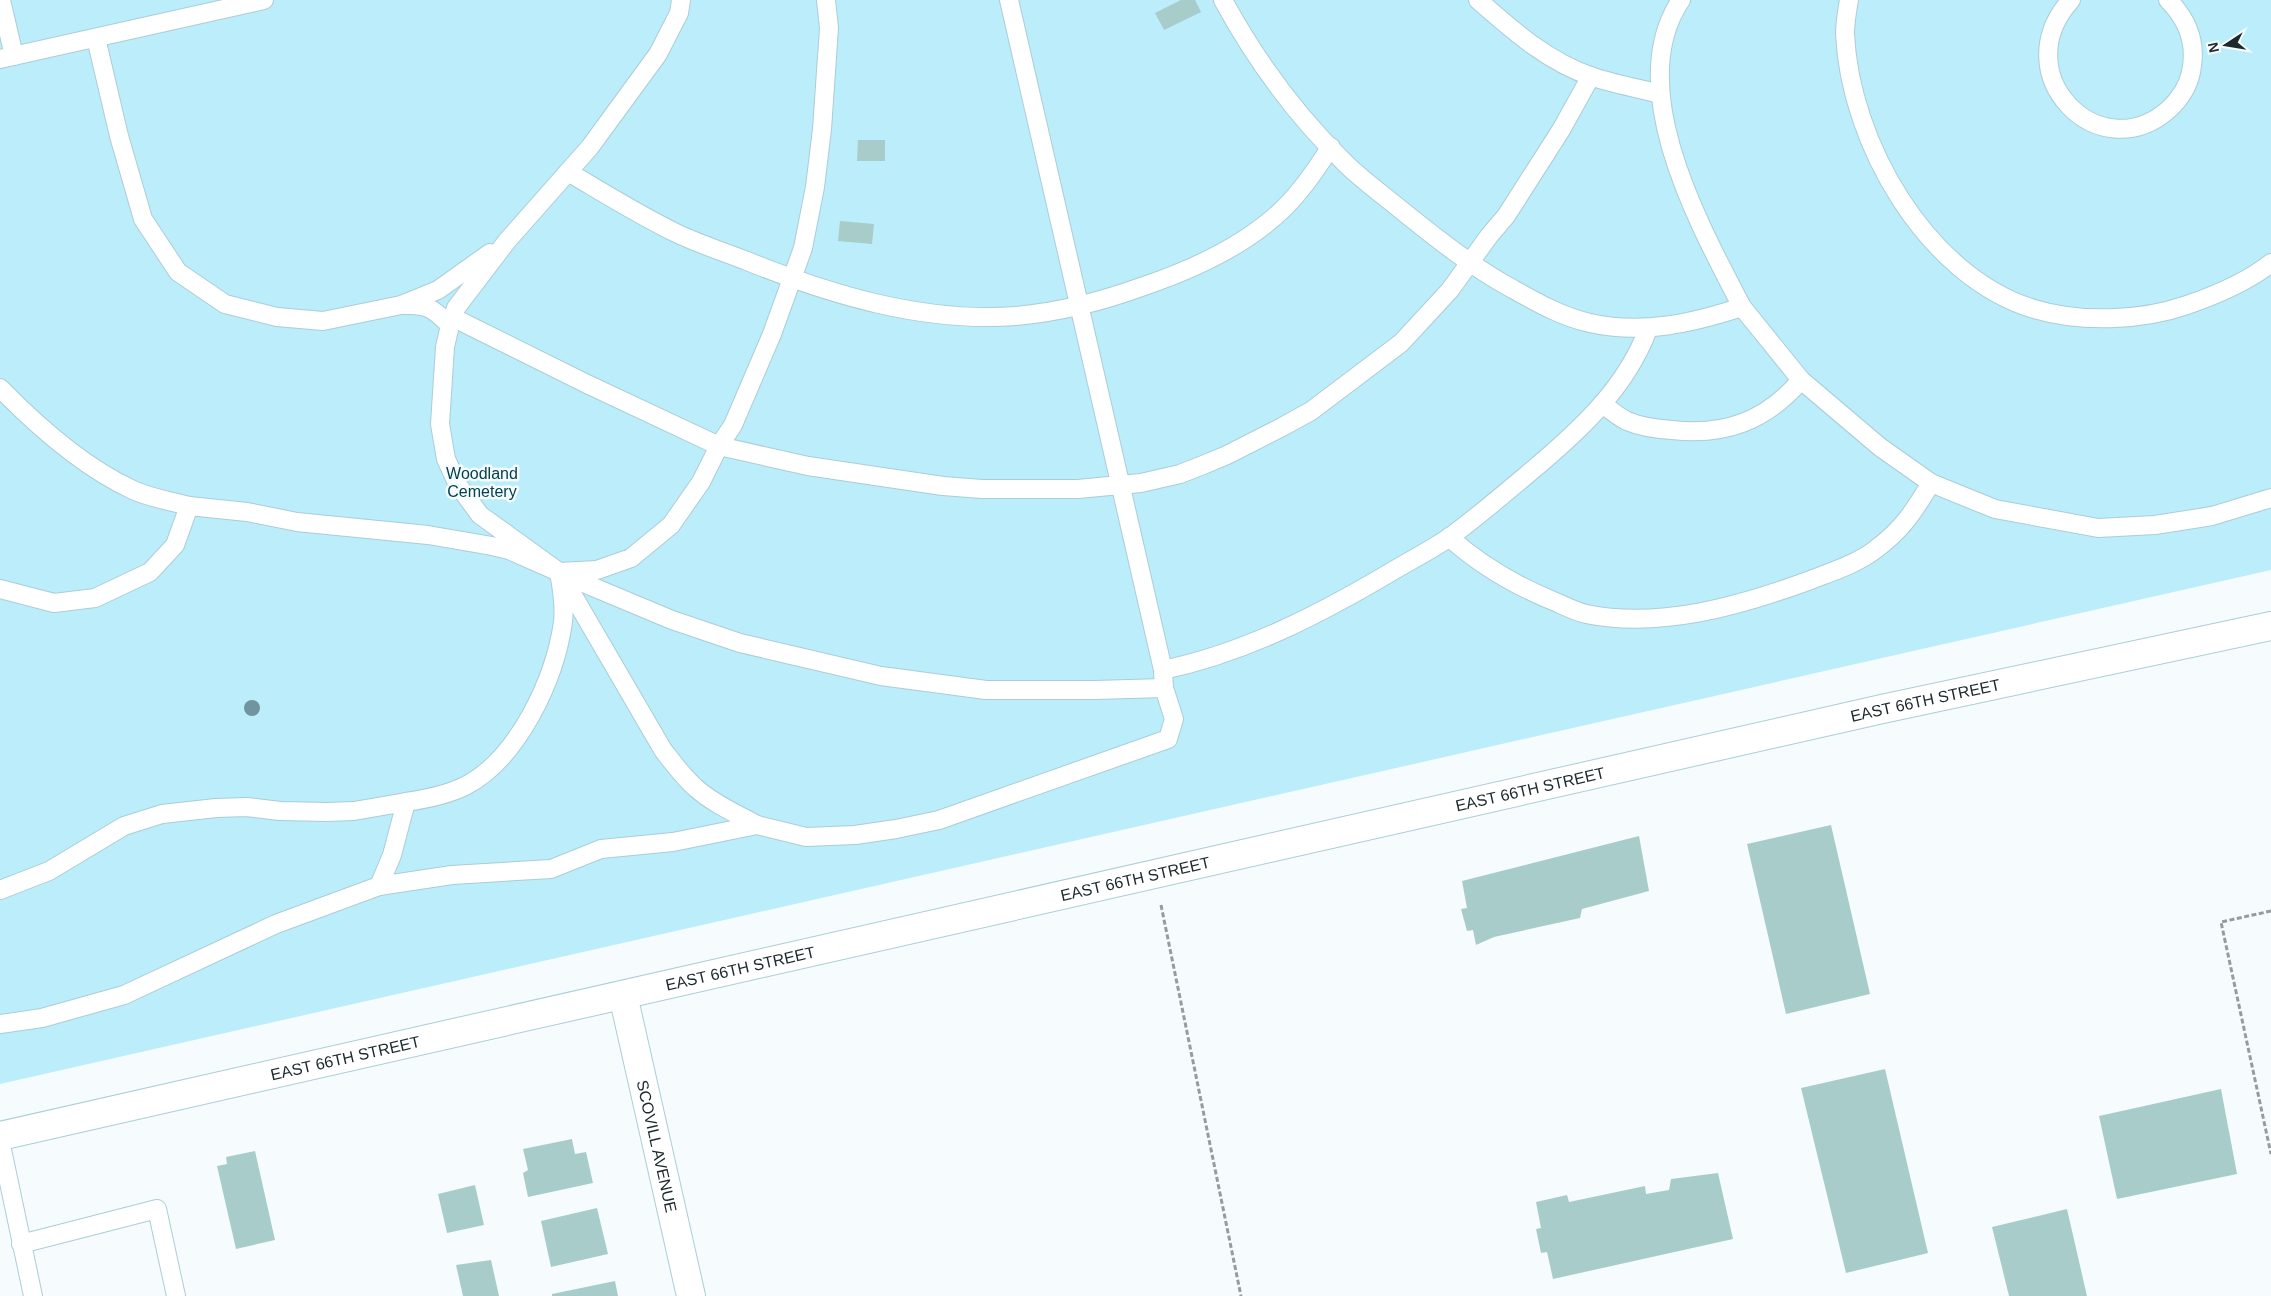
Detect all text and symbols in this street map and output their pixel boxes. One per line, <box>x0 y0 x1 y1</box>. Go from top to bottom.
north arrow <box>2201 20 2251 70</box>
text: N <box>2204 41 2222 54</box>
park label: Woodland Cemetery <box>446 465 518 500</box>
street label: EAST 66TH STREET <box>1849 676 2002 725</box>
street label: EAST 66TH STREET <box>1454 764 1607 815</box>
street label: EAST 66TH STREET <box>1059 854 1212 904</box>
street label: EAST 66TH STREET <box>664 943 817 994</box>
street label: EAST 66TH STREET <box>269 1033 422 1083</box>
street label: SCOVILL AVENUE <box>633 1078 680 1214</box>

